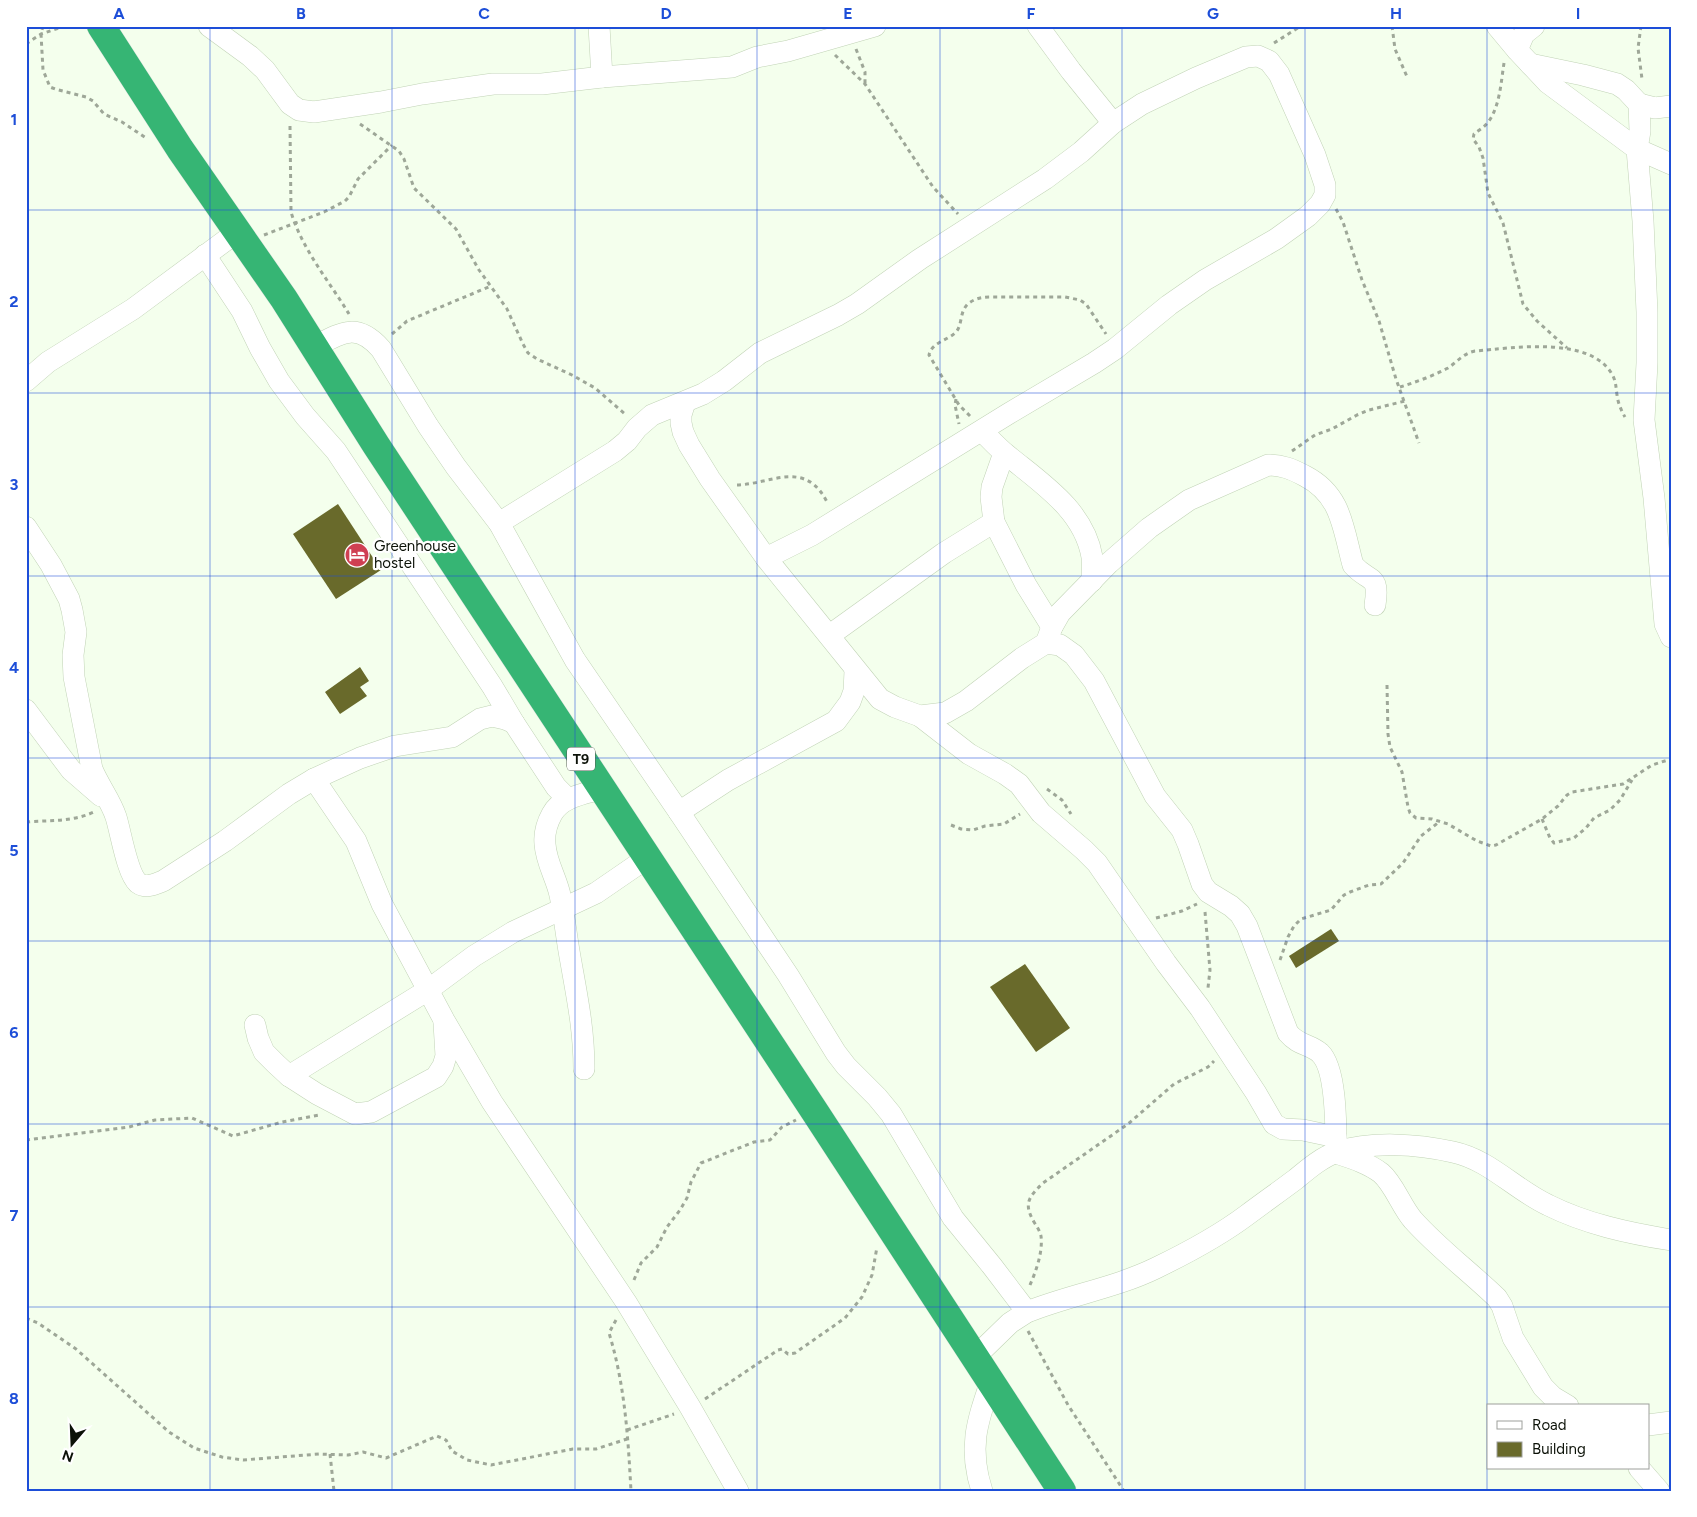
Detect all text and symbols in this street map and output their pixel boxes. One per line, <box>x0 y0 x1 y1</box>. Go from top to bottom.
text: A <box>113 4 125 23</box>
text: B <box>296 4 306 23</box>
text: C <box>478 4 490 23</box>
text: D <box>660 4 672 23</box>
text: E <box>843 4 853 23</box>
text: F <box>1027 4 1036 23</box>
text: G <box>1207 4 1219 23</box>
text: H <box>1390 4 1402 23</box>
text: I <box>1576 4 1580 23</box>
text: 1 <box>11 110 17 129</box>
text: 2 <box>9 292 19 311</box>
text: 3 <box>10 475 19 494</box>
place label: Greenhouse hostel <box>374 537 456 572</box>
hotel icon: Greenhouse hostel <box>344 542 370 568</box>
text: 4 <box>9 658 19 677</box>
road number: T9 <box>567 748 595 771</box>
text: 5 <box>9 841 19 860</box>
text: 6 <box>9 1023 19 1042</box>
text: 7 <box>10 1206 19 1225</box>
text: 8 <box>9 1389 19 1408</box>
legend <box>1487 1404 1650 1470</box>
text: Road <box>1532 1416 1567 1434</box>
north arrow <box>48 1420 98 1470</box>
text: Building <box>1532 1440 1586 1458</box>
text: N <box>60 1446 76 1466</box>

